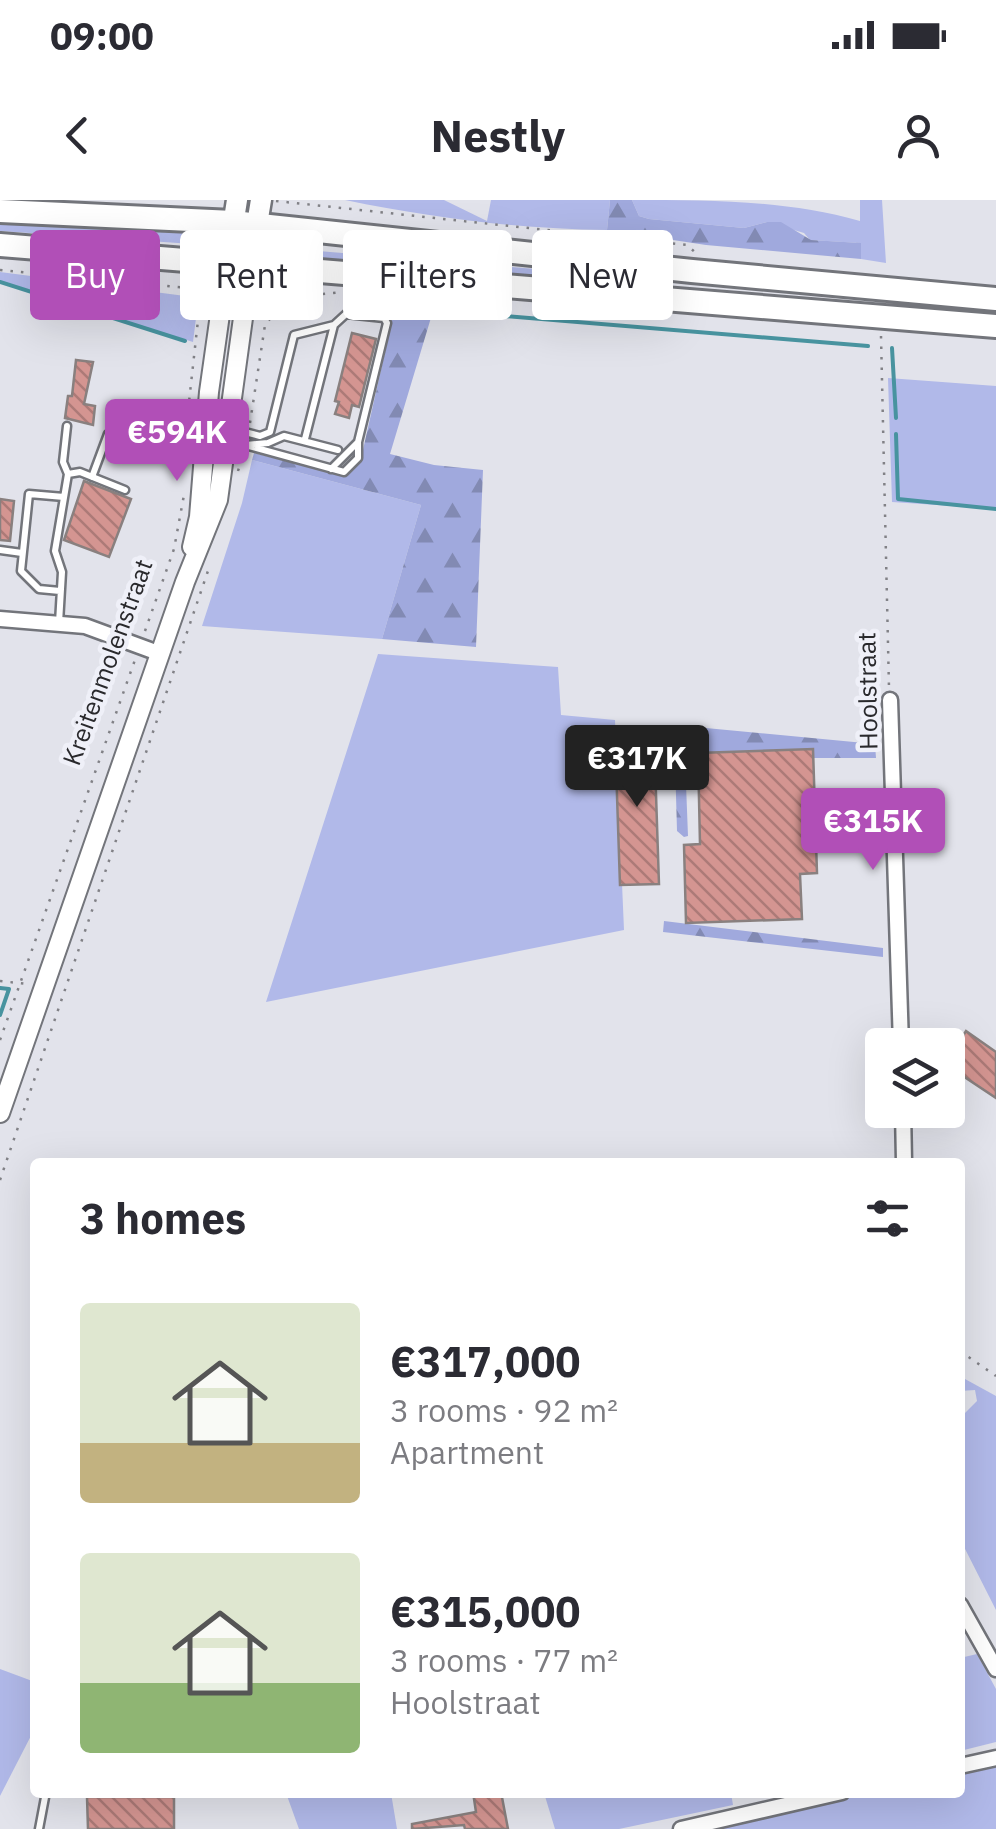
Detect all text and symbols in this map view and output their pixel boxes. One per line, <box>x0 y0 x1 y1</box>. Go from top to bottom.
text: 09:00 <box>50 11 154 60</box>
text: Nestly <box>431 106 565 164</box>
icon: back <box>50 108 105 163</box>
icon: person <box>891 108 946 163</box>
chip: Buy <box>30 230 160 320</box>
chip: Rent <box>180 230 323 320</box>
chip: Filters <box>343 230 512 320</box>
chip: New <box>532 230 673 320</box>
pin: €594K <box>107 399 247 484</box>
text: €594K <box>127 410 227 452</box>
street label: Kreitenmolenstraat <box>54 554 160 770</box>
street label: Hoolstraat <box>849 632 885 750</box>
pin: €317K <box>567 725 707 810</box>
text: €317K <box>587 736 687 778</box>
pin: €315K <box>803 788 943 873</box>
text: €315K <box>823 799 923 841</box>
map controls <box>865 1028 965 1128</box>
button: layers <box>865 1028 965 1128</box>
text: 3 homes <box>80 1191 246 1246</box>
icon: filters <box>860 1191 915 1246</box>
text: €317,000 <box>390 1334 581 1389</box>
icon: home <box>160 1343 280 1463</box>
text: 3 rooms · 92 m² <box>390 1389 618 1431</box>
text: Apartment <box>390 1431 544 1473</box>
text: €315,000 <box>390 1584 581 1639</box>
icon: home <box>160 1593 280 1713</box>
text: 3 rooms · 77 m² <box>390 1639 618 1681</box>
text: Hoolstraat <box>390 1681 541 1723</box>

